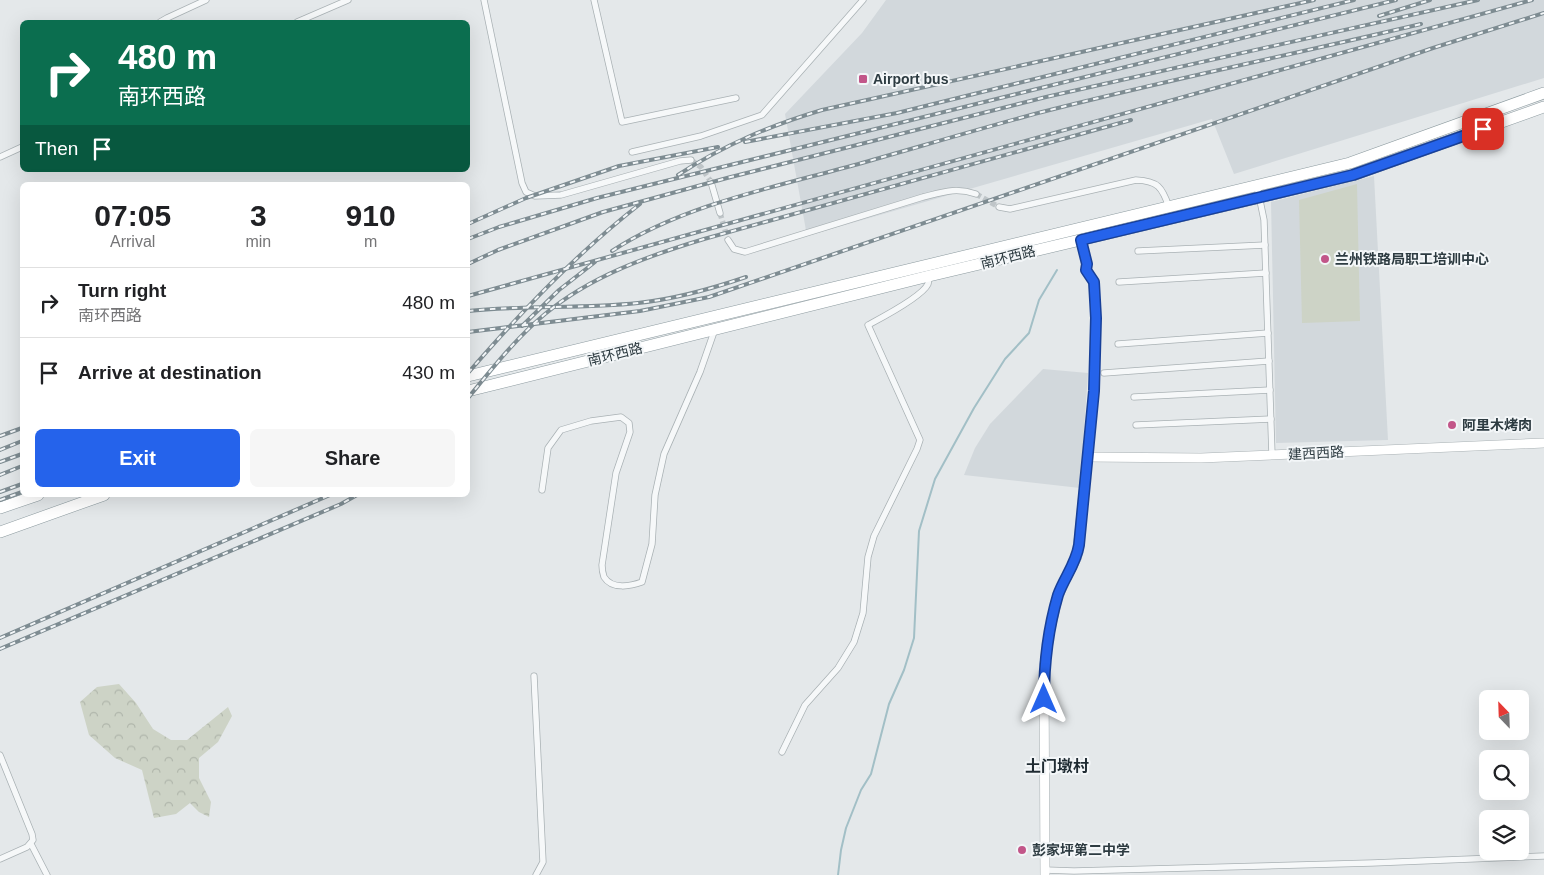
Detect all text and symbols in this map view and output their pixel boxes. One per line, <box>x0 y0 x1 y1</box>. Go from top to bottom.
text: 480 m <box>118 37 217 76</box>
icon: right <box>35 40 100 105</box>
place label: Airport bus <box>873 71 949 87</box>
marker: Airport bus <box>857 73 869 85</box>
text: 南环西路 <box>118 84 206 109</box>
pin <box>1462 108 1504 150</box>
icon: arrive <box>1469 115 1497 143</box>
icon: arrive <box>88 135 116 163</box>
text: Then <box>35 138 78 159</box>
text: 07:05 <box>94 199 171 232</box>
text: 3 <box>250 199 267 232</box>
text: 910 <box>346 199 396 232</box>
text: Arrival <box>110 233 155 250</box>
text: min <box>245 233 271 250</box>
text: m <box>364 233 377 250</box>
street label: 南环西路 <box>979 242 1037 272</box>
place label: 兰州铁路局职工培训中心 <box>1335 251 1489 267</box>
marker: 兰州铁路局职工培训中心 <box>1319 253 1331 265</box>
text: Turn right <box>78 280 166 301</box>
icon: right <box>35 289 63 317</box>
text: 480 m <box>402 292 455 313</box>
text: 南环西路 <box>78 307 142 324</box>
street label: 南环西路 <box>586 339 644 369</box>
icon: arrive <box>35 359 63 387</box>
text: Arrive at destination <box>78 362 262 383</box>
text: 430 m <box>402 362 455 383</box>
place label: 阿里木烤肉 <box>1462 417 1532 433</box>
marker: 阿里木烤肉 <box>1446 419 1458 431</box>
button: Exit <box>35 429 240 487</box>
button: Share <box>250 429 455 487</box>
street label: 建西西路 <box>1288 444 1344 462</box>
position arrow <box>1017 672 1069 724</box>
north arrow <box>1479 690 1529 740</box>
map controls <box>1479 690 1529 860</box>
button: search <box>1479 750 1529 800</box>
district label: 土门墩村 <box>1025 757 1089 775</box>
button: layers <box>1479 810 1529 860</box>
place label: 彭家坪第二中学 <box>1032 842 1130 858</box>
marker: 彭家坪第二中学 <box>1016 844 1028 856</box>

